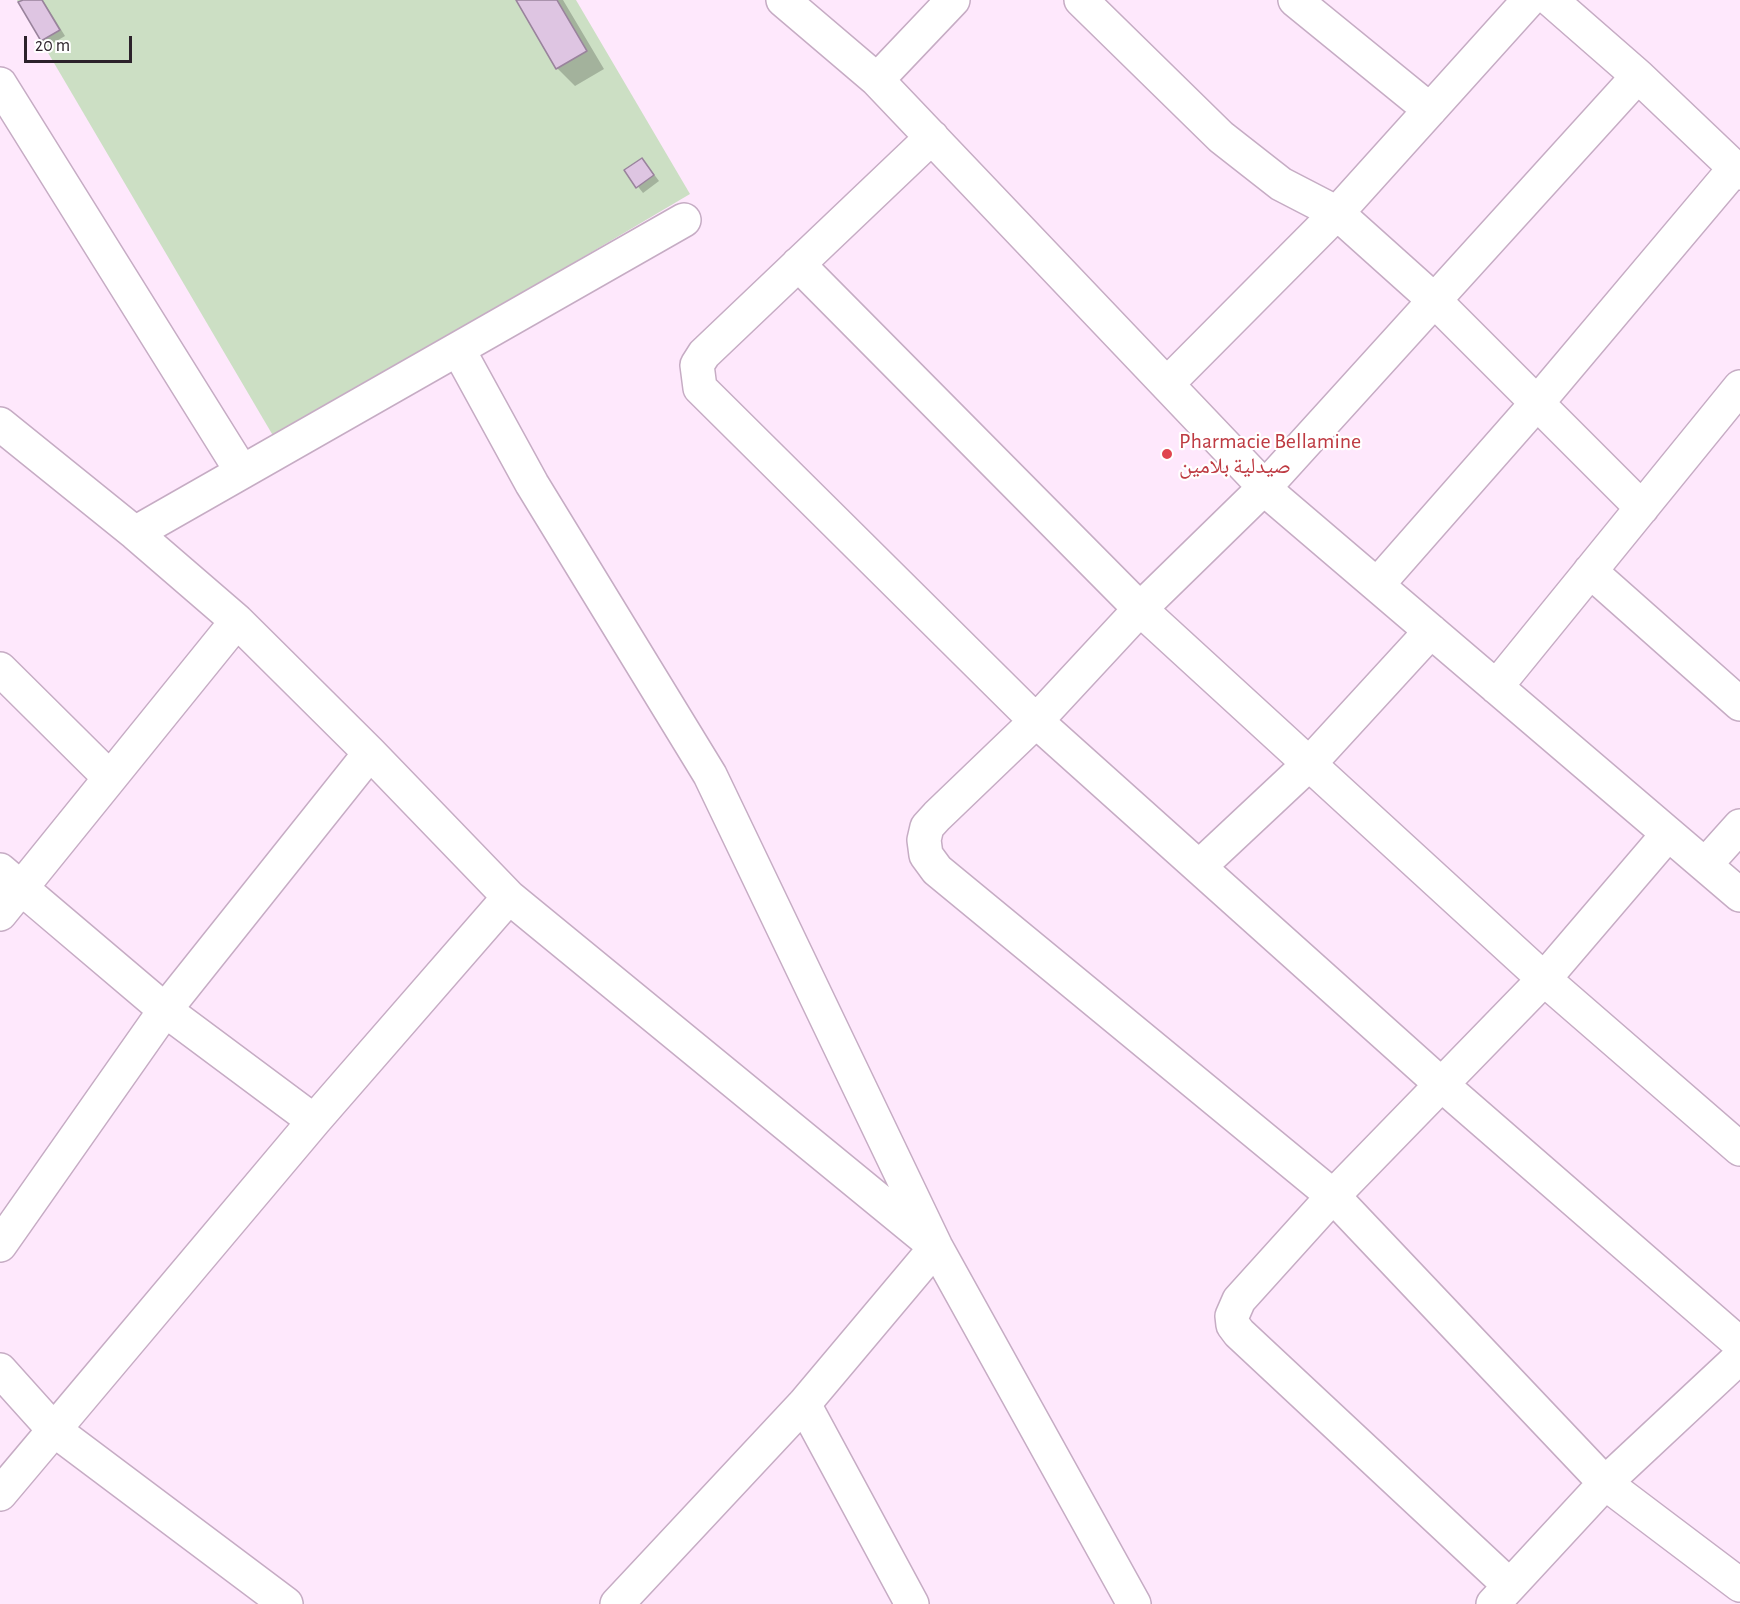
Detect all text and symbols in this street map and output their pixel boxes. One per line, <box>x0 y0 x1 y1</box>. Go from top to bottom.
scale bar <box>27 24 135 62</box>
text: 20 m <box>35 37 70 55</box>
place label: Pharmacie Bellamine صيدلية بلامين <box>1179 428 1361 480</box>
marker: Pharmacie Bellamine صيدلية بلامين <box>1160 447 1174 461</box>

